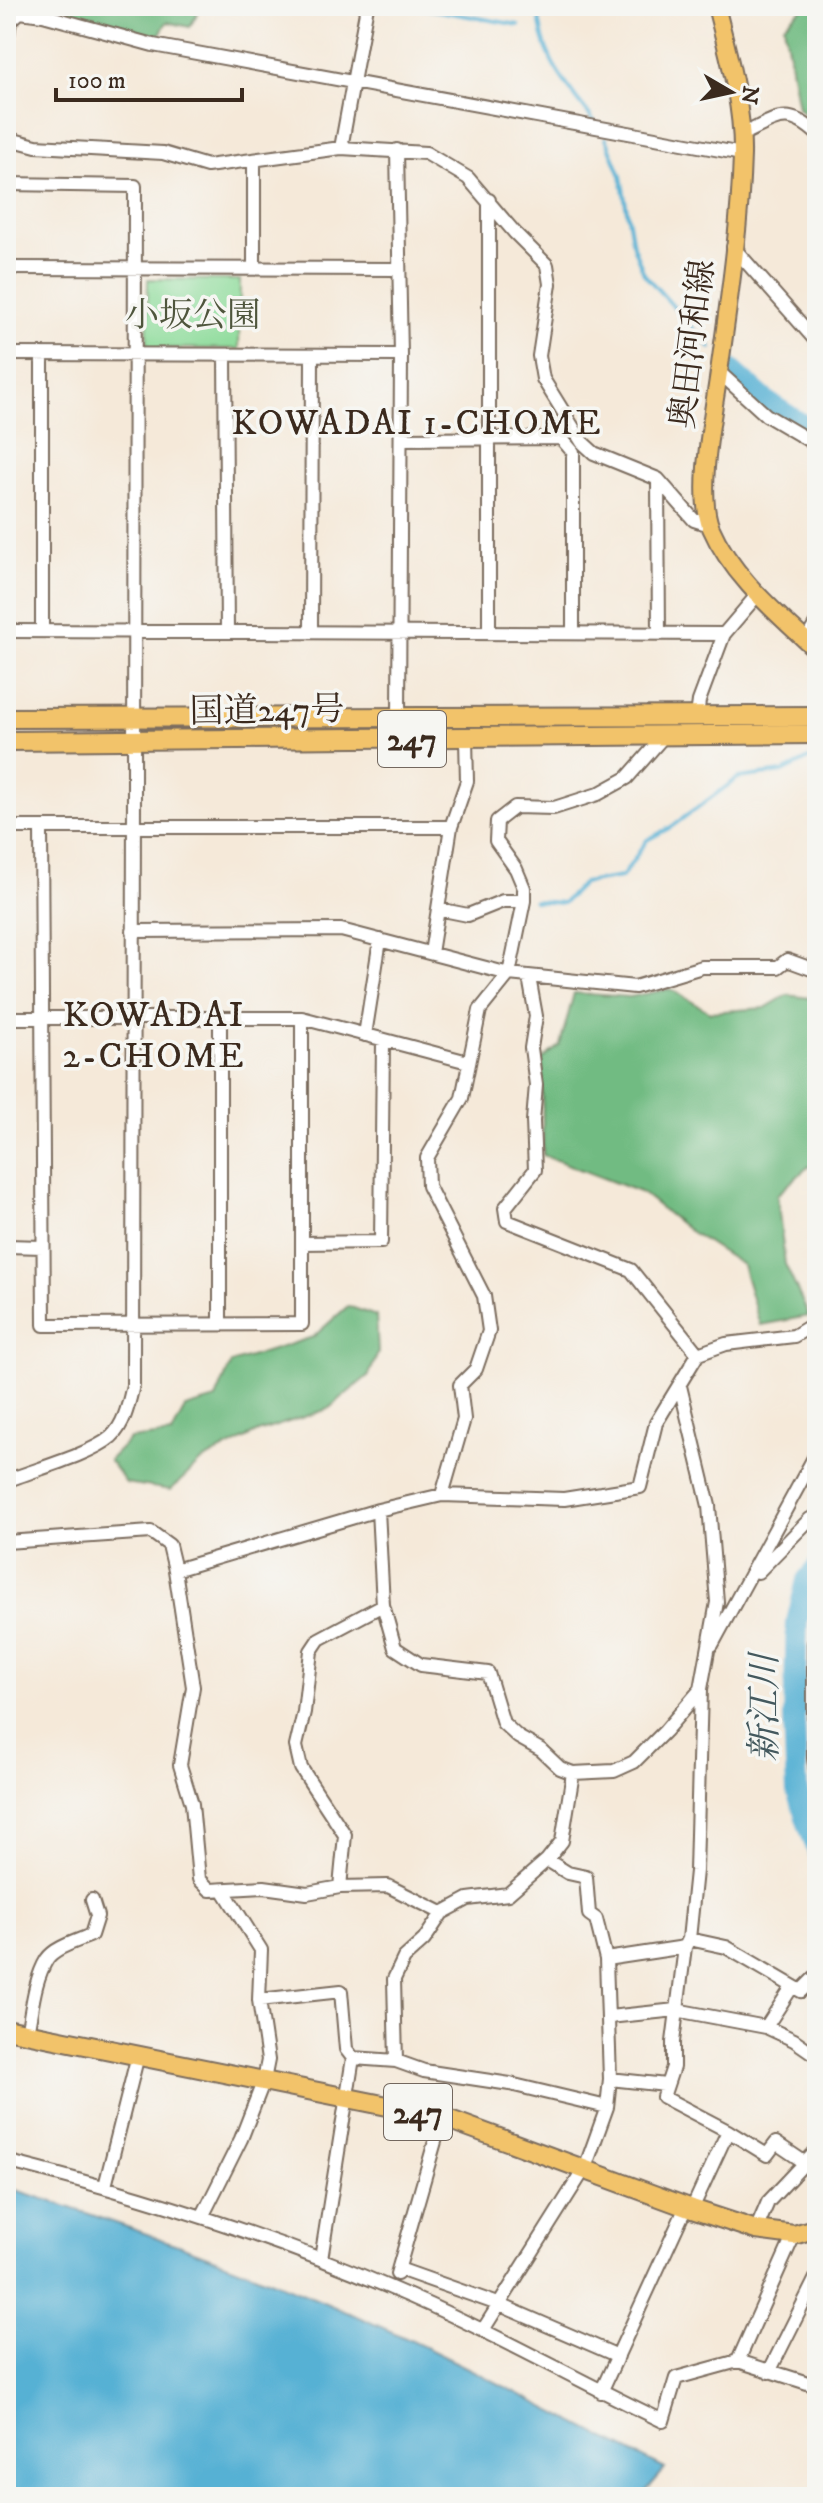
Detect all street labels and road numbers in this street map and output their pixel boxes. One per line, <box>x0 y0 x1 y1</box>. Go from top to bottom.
street label: 奥田河和線 <box>662 257 724 431</box>
street label: 国道247号 <box>189 689 345 733</box>
road number: 247 <box>378 711 446 767</box>
road number: 247 <box>384 2084 452 2140</box>

